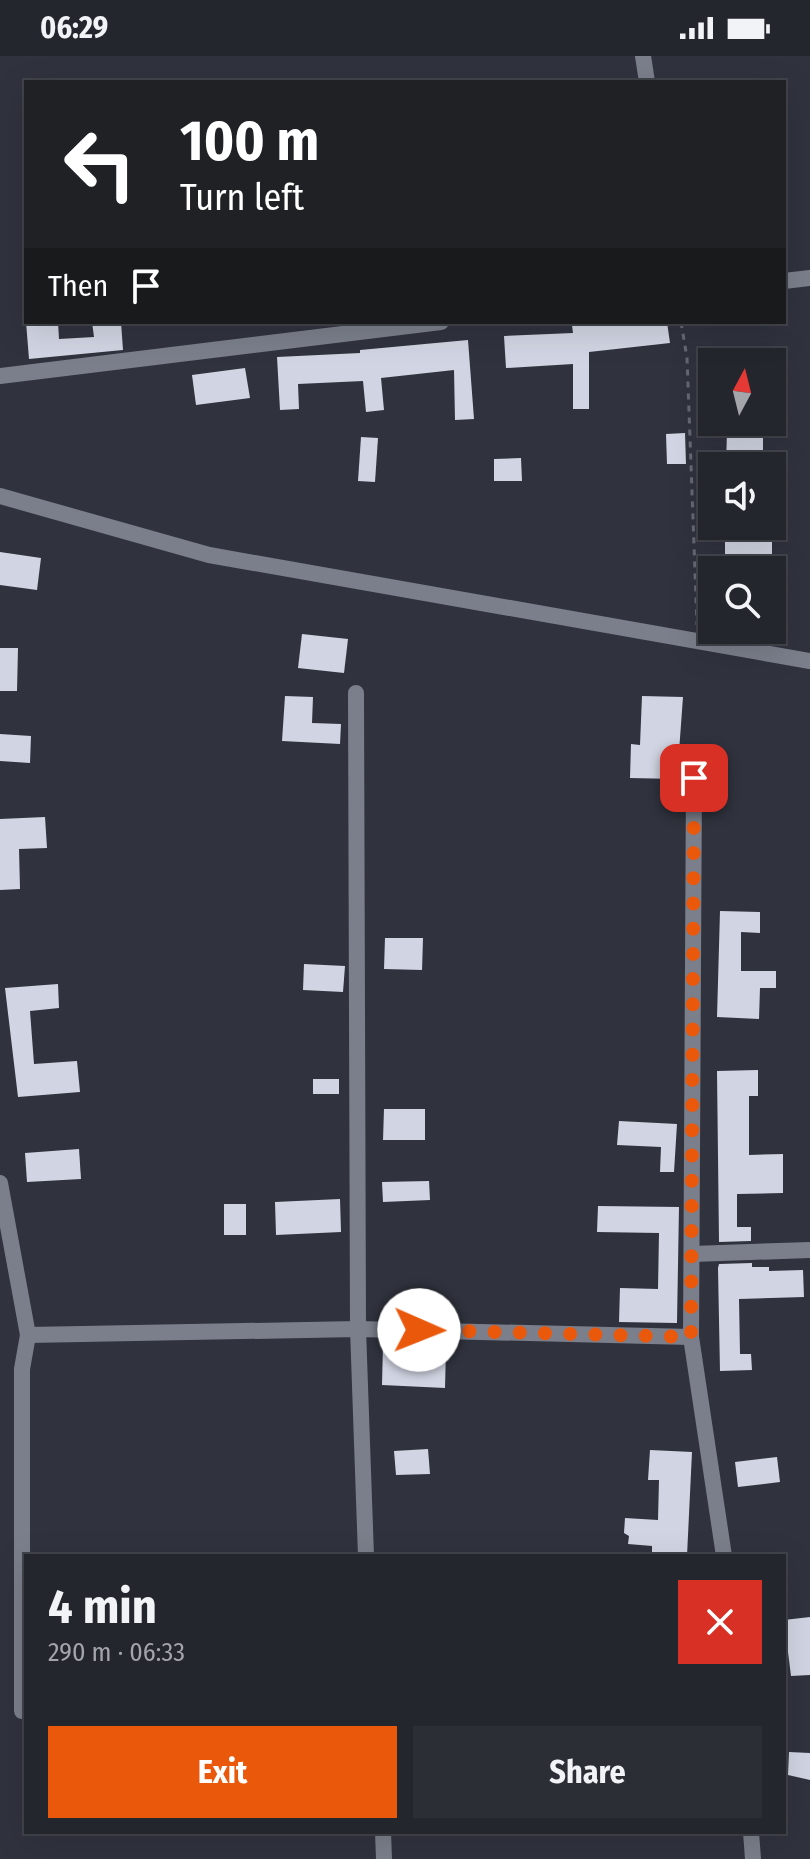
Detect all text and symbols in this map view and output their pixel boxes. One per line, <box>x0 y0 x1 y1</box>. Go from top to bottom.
text: 06:29 <box>40 10 108 46</box>
text: 100 m <box>180 108 319 175</box>
icon: left <box>48 112 152 216</box>
text: Turn left <box>180 176 304 220</box>
icon: arrive <box>124 264 168 308</box>
text: Then <box>48 268 108 304</box>
north arrow <box>698 348 786 436</box>
map controls <box>698 348 786 644</box>
button: sound <box>698 452 786 540</box>
button: search <box>698 556 786 644</box>
pin <box>660 744 728 812</box>
icon: arrive <box>672 756 716 800</box>
position arrow <box>377 1288 461 1372</box>
text: 4 min <box>48 1578 157 1636</box>
button: close <box>678 1580 762 1664</box>
text: 290 m · 06:33 <box>48 1637 185 1668</box>
button: Exit <box>48 1726 397 1818</box>
button: Share <box>413 1726 762 1818</box>

